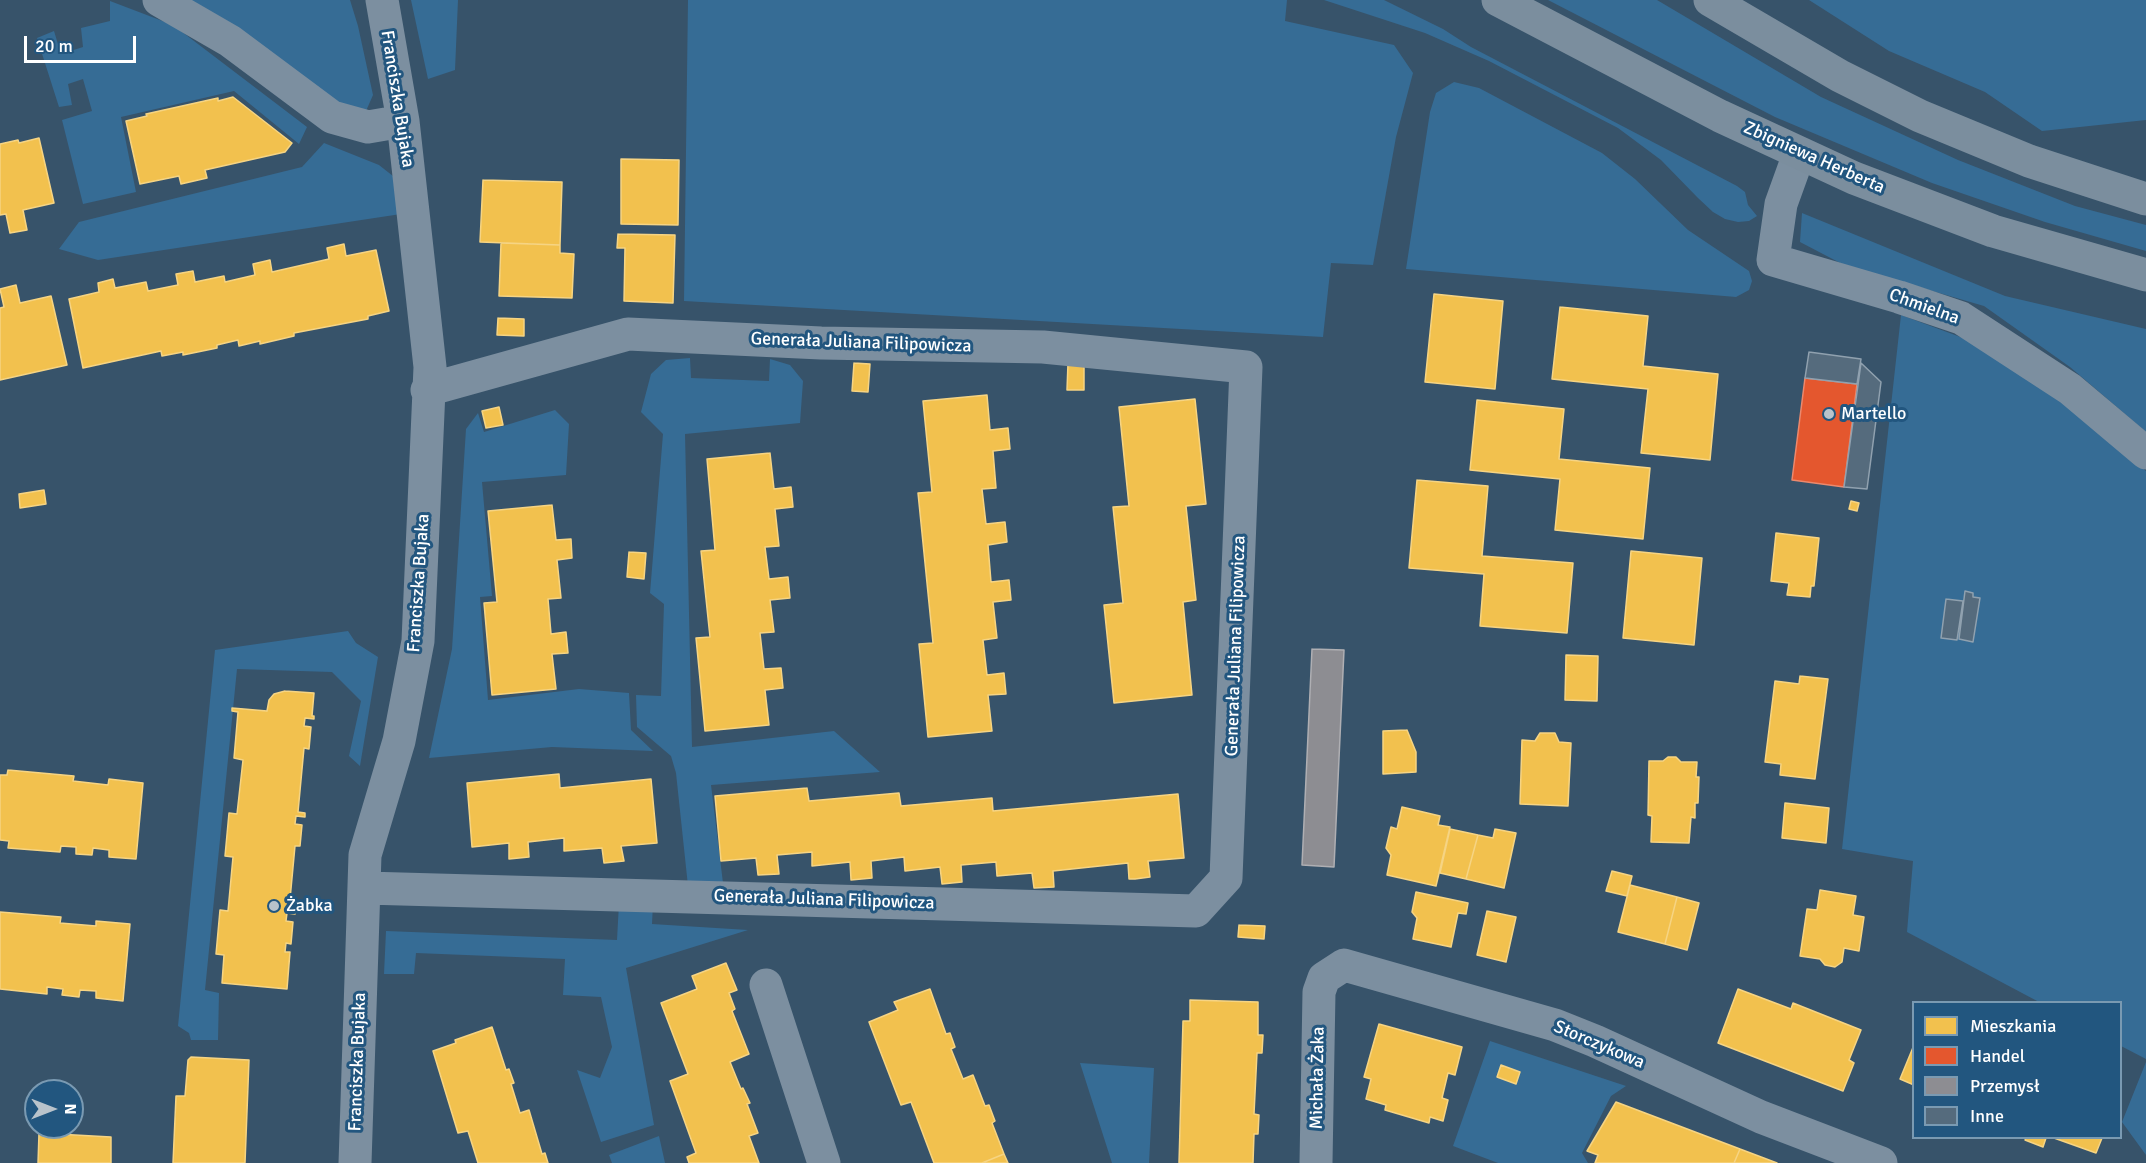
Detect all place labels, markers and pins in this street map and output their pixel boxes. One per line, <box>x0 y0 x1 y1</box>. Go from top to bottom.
place label: Martello <box>1841 403 1906 425</box>
marker: Martello <box>1822 407 1836 421</box>
place label: Żabka <box>286 895 333 917</box>
marker: Żabka <box>267 899 281 913</box>

